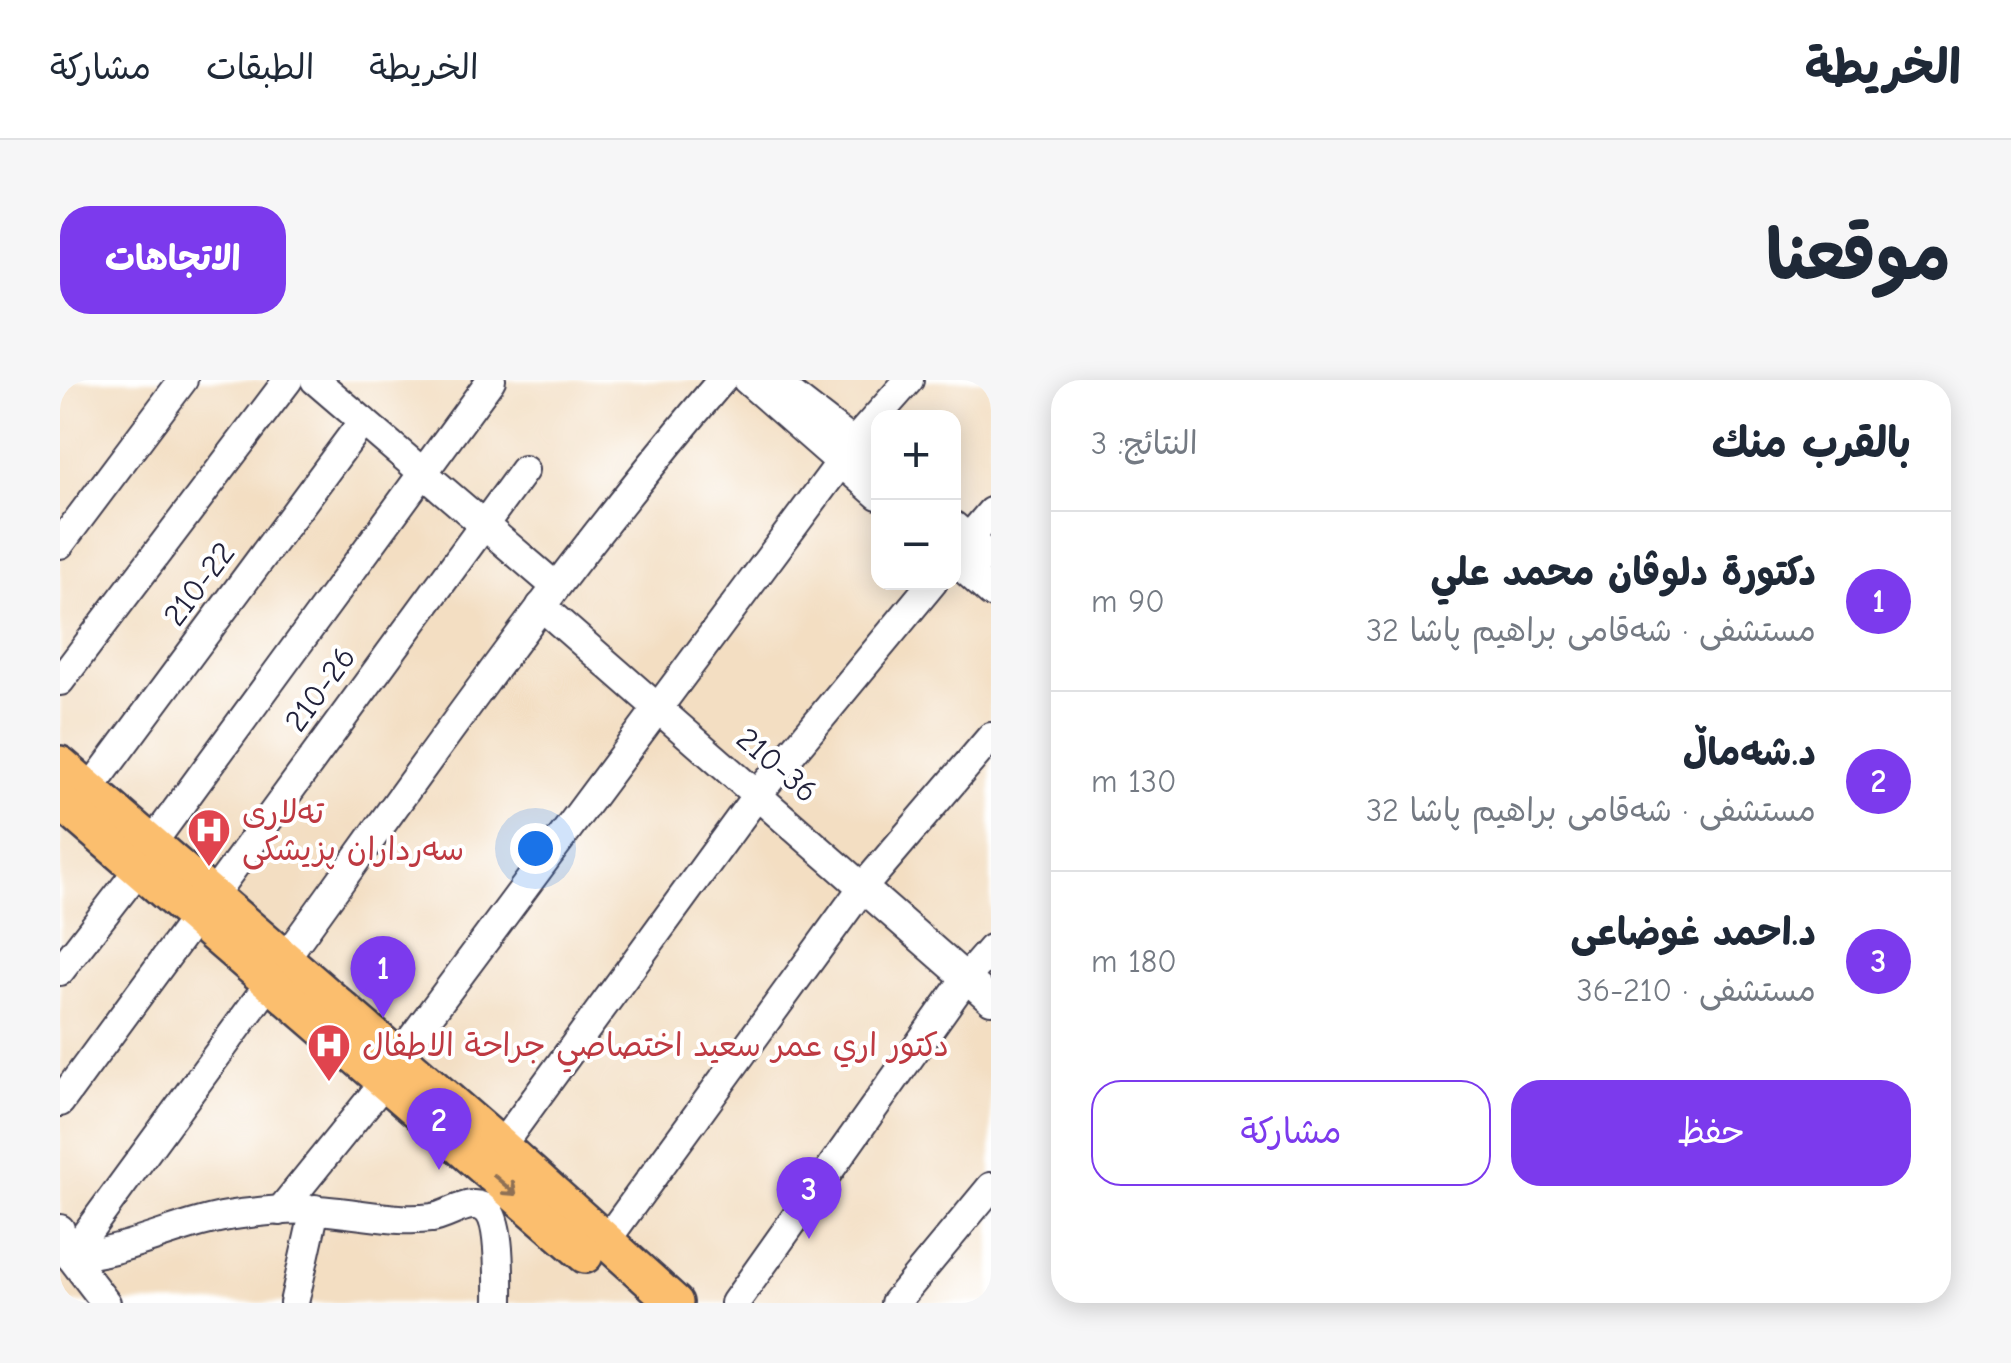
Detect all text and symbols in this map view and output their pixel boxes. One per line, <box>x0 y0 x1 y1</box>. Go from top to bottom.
text: الخريطة <box>1805 40 1961 95</box>
text: مشاركة <box>50 47 151 88</box>
text: الطبقات <box>206 47 314 88</box>
text: الخريطة <box>369 47 479 88</box>
button: الاتجاهات <box>60 206 286 314</box>
text: موقعنا <box>1766 216 1951 297</box>
map controls <box>871 410 961 590</box>
button: + <box>871 410 961 500</box>
text: بالقرب منك <box>1712 419 1911 468</box>
text: النتائج: 3 <box>1091 425 1198 462</box>
button: − <box>871 500 961 590</box>
street label: 210-22 <box>156 535 242 633</box>
text: دكتورة دلوڤان محمد علي <box>1430 551 1816 595</box>
text: 90 m <box>1091 583 1165 620</box>
text: 1 <box>1872 583 1885 620</box>
text: مستشفى · شەقامی براهیم پاشا 32 <box>1366 612 1816 649</box>
street label: 210-26 <box>277 639 363 739</box>
street label: 210-36 <box>729 720 825 810</box>
text: د.شەماڵ <box>1683 731 1816 775</box>
text: 130 m <box>1091 763 1177 800</box>
text: 2 <box>1871 763 1886 800</box>
text: مستشفى · شەقامی براهیم پاشا 32 <box>1366 792 1816 829</box>
place label: تەلاری سەرداران پزیشکی <box>242 794 464 870</box>
hospital icon: تەلاری سەرداران پزیشکی <box>186 807 232 868</box>
your location <box>510 823 561 874</box>
text: د.احمد غوضاعی <box>1570 911 1816 955</box>
pin: 1 <box>350 936 416 1018</box>
text: 180 m <box>1091 943 1177 980</box>
text: 3 <box>1871 943 1886 980</box>
text: مستشفى · 210-36 <box>1577 972 1816 1009</box>
hospital icon: دكتور اري عمر سعيد اختصاصي جراحة الاطفال <box>306 1022 352 1083</box>
place label: دكتور اري عمر سعيد اختصاصي جراحة الاطفال <box>362 1027 949 1073</box>
button: مشاركة <box>1091 1080 1491 1186</box>
button: حفظ <box>1511 1080 1911 1186</box>
pin: 2 <box>406 1088 472 1170</box>
pin: 3 <box>776 1156 842 1239</box>
one-way arrow <box>492 1173 517 1196</box>

